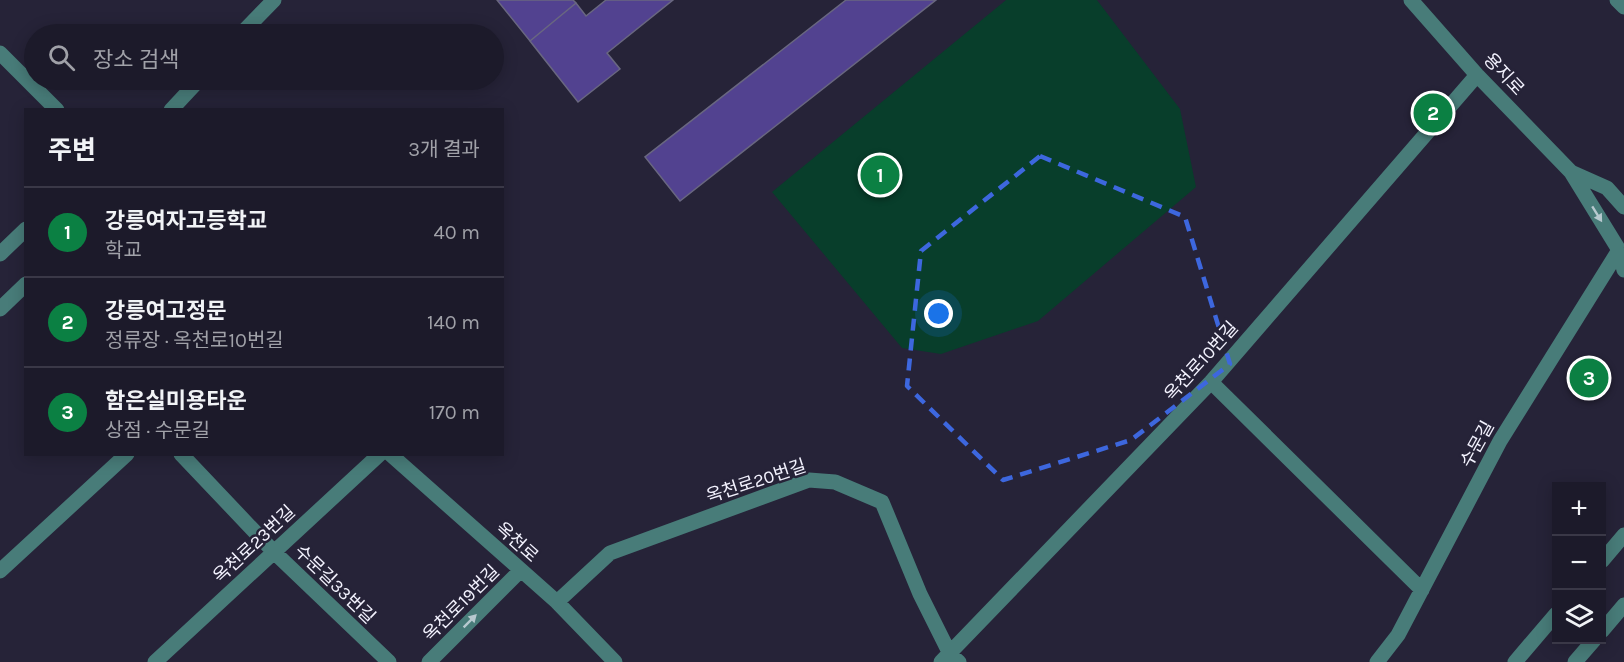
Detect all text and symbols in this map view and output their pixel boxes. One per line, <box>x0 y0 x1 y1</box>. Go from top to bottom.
search box <box>24 24 504 90</box>
icon: search <box>45 41 78 74</box>
text: 장소 검색 <box>93 47 179 73</box>
street label: 용지로 <box>1479 48 1529 100</box>
pin: 2 <box>1414 90 1452 136</box>
text: 주변 <box>48 135 96 166</box>
text: 3개 결과 <box>408 138 480 161</box>
pin: 1 <box>860 152 900 198</box>
one-way arrow <box>1591 205 1602 222</box>
text: 강릉여자고등학교 <box>105 208 267 234</box>
text: 1 <box>64 221 71 244</box>
text: 40 m <box>434 221 480 244</box>
text: 학교 <box>105 239 142 262</box>
text: 강릉여고정문 <box>105 298 226 324</box>
your location <box>924 299 953 328</box>
text: 2 <box>61 311 74 334</box>
text: 140 m <box>427 311 480 334</box>
street label: 옥천로10번길 <box>1160 317 1242 405</box>
text: 정류장 · 옥천로10번길 <box>105 329 284 352</box>
pin: 3 <box>1570 356 1608 400</box>
text: 함은실미용타운 <box>105 388 247 414</box>
text: 3 <box>61 401 74 424</box>
text: 170 m <box>429 401 480 424</box>
street label: 수문길 <box>1455 417 1499 471</box>
text: 상점 · 수문길 <box>105 419 210 442</box>
street label: 옥천로20번길 <box>703 454 809 508</box>
map controls <box>1552 482 1606 644</box>
button: + <box>1552 482 1606 536</box>
street label: 옥천로23번길 <box>209 501 299 587</box>
street label: 옥천로 <box>491 517 543 567</box>
button: − <box>1552 536 1606 590</box>
street label: 수문길33번길 <box>290 540 380 628</box>
street label: 옥천로19번길 <box>418 560 504 646</box>
button: layers <box>1552 590 1606 644</box>
one-way arrow <box>463 614 477 628</box>

